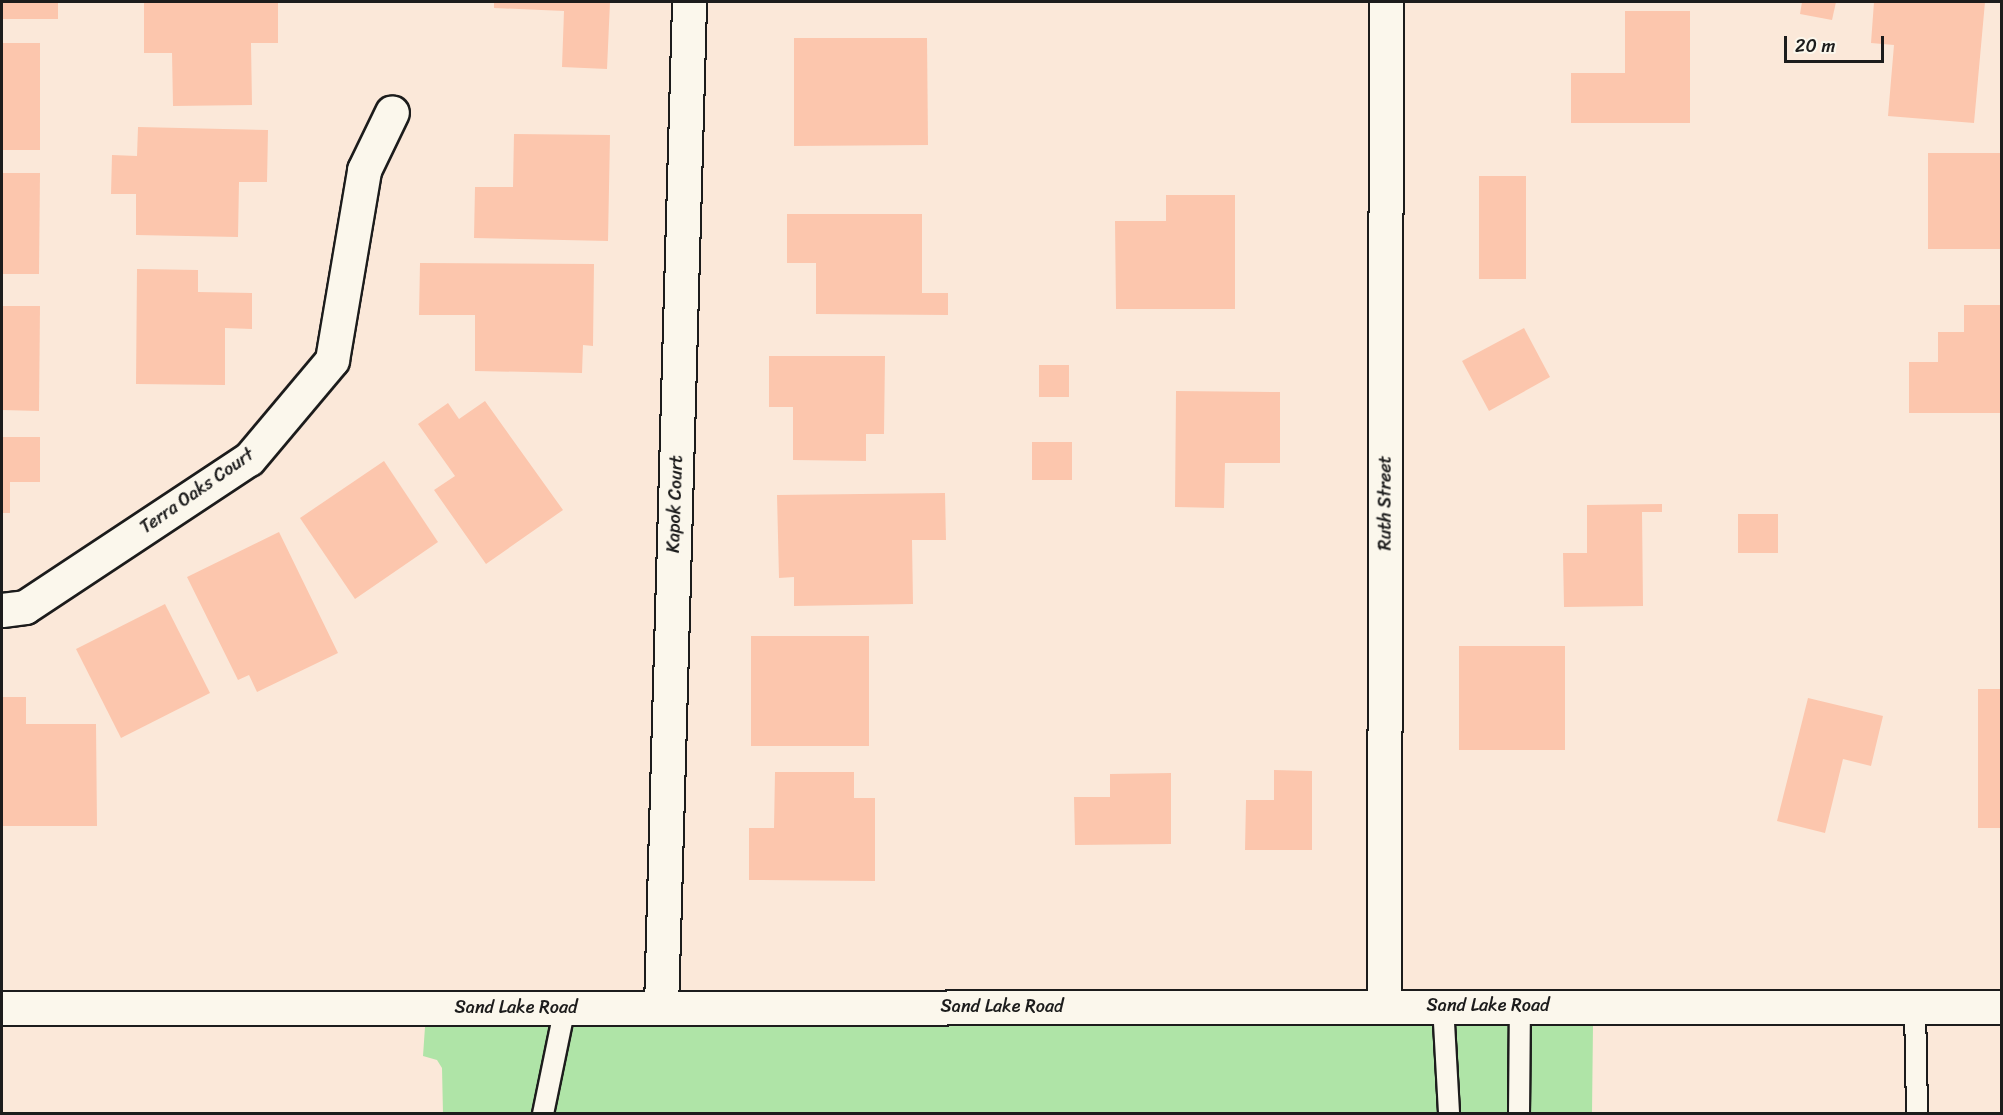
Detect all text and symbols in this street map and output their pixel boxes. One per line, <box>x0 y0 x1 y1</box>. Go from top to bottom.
scale bar <box>1787 24 1888 62</box>
text: 20 m <box>1795 30 1835 62</box>
street label: Terra Oaks Court <box>136 444 258 538</box>
street label: Kapok Court <box>662 455 688 553</box>
street label: Ruth Street <box>1374 456 1396 550</box>
street label: Sand Lake Road <box>1426 994 1550 1016</box>
street label: Sand Lake Road <box>940 995 1064 1017</box>
street label: Sand Lake Road <box>454 996 578 1018</box>

